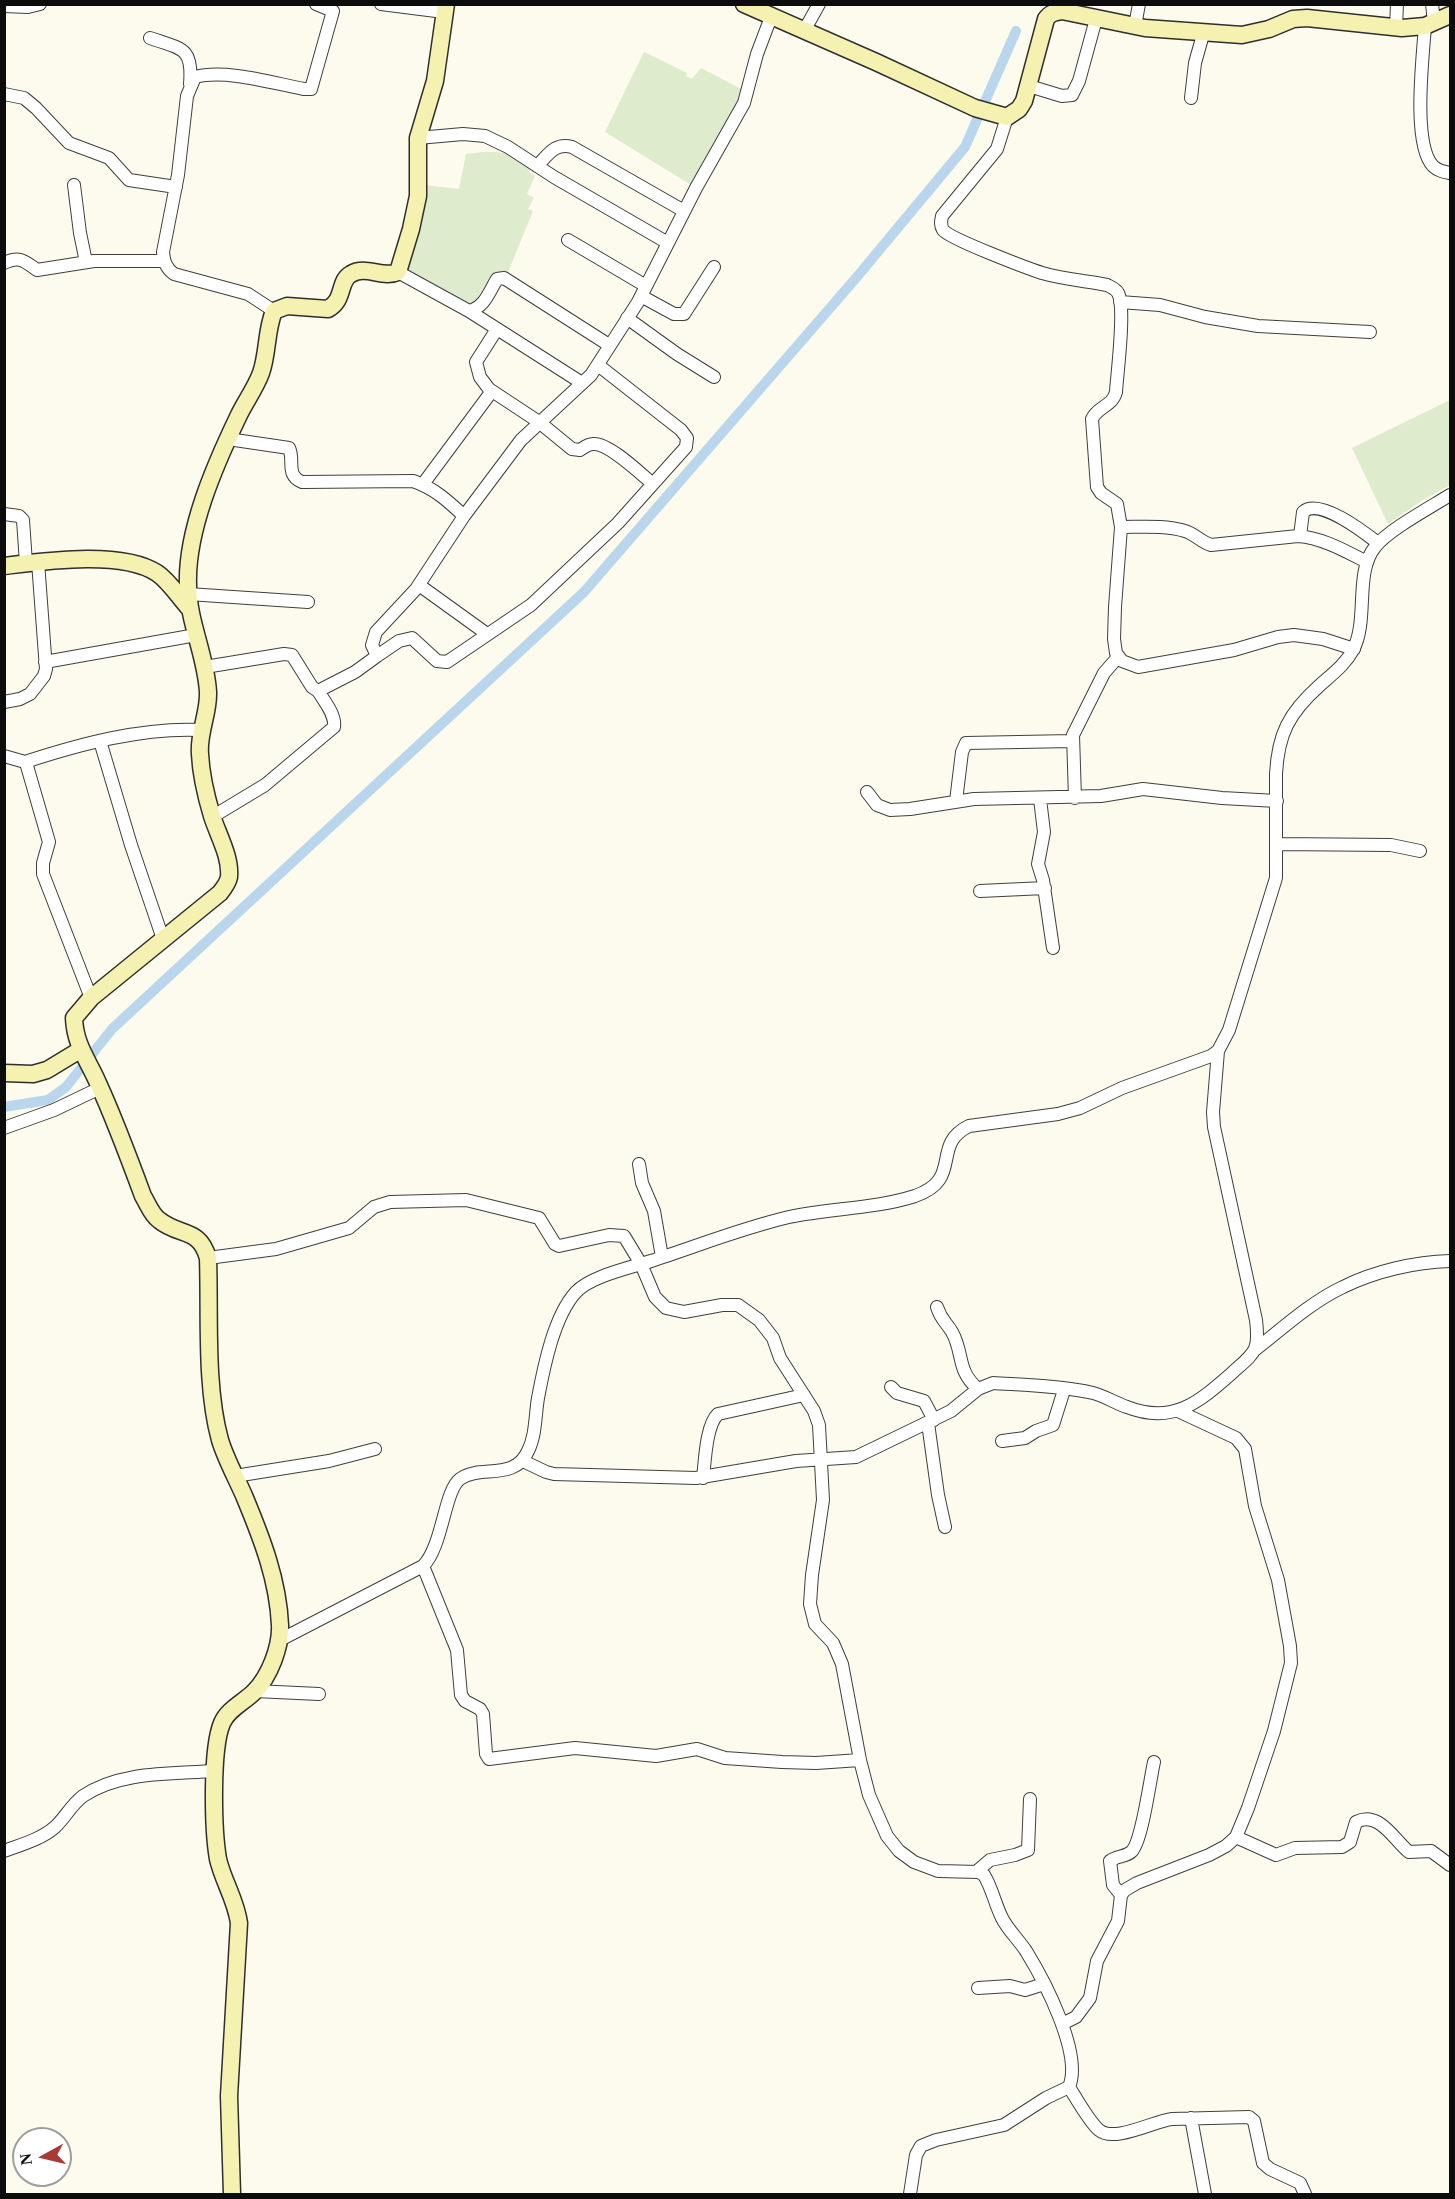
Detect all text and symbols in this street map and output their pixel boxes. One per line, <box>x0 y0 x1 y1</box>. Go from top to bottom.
north arrow <box>12 2127 72 2187</box>
text: N <box>16 2152 35 2166</box>

